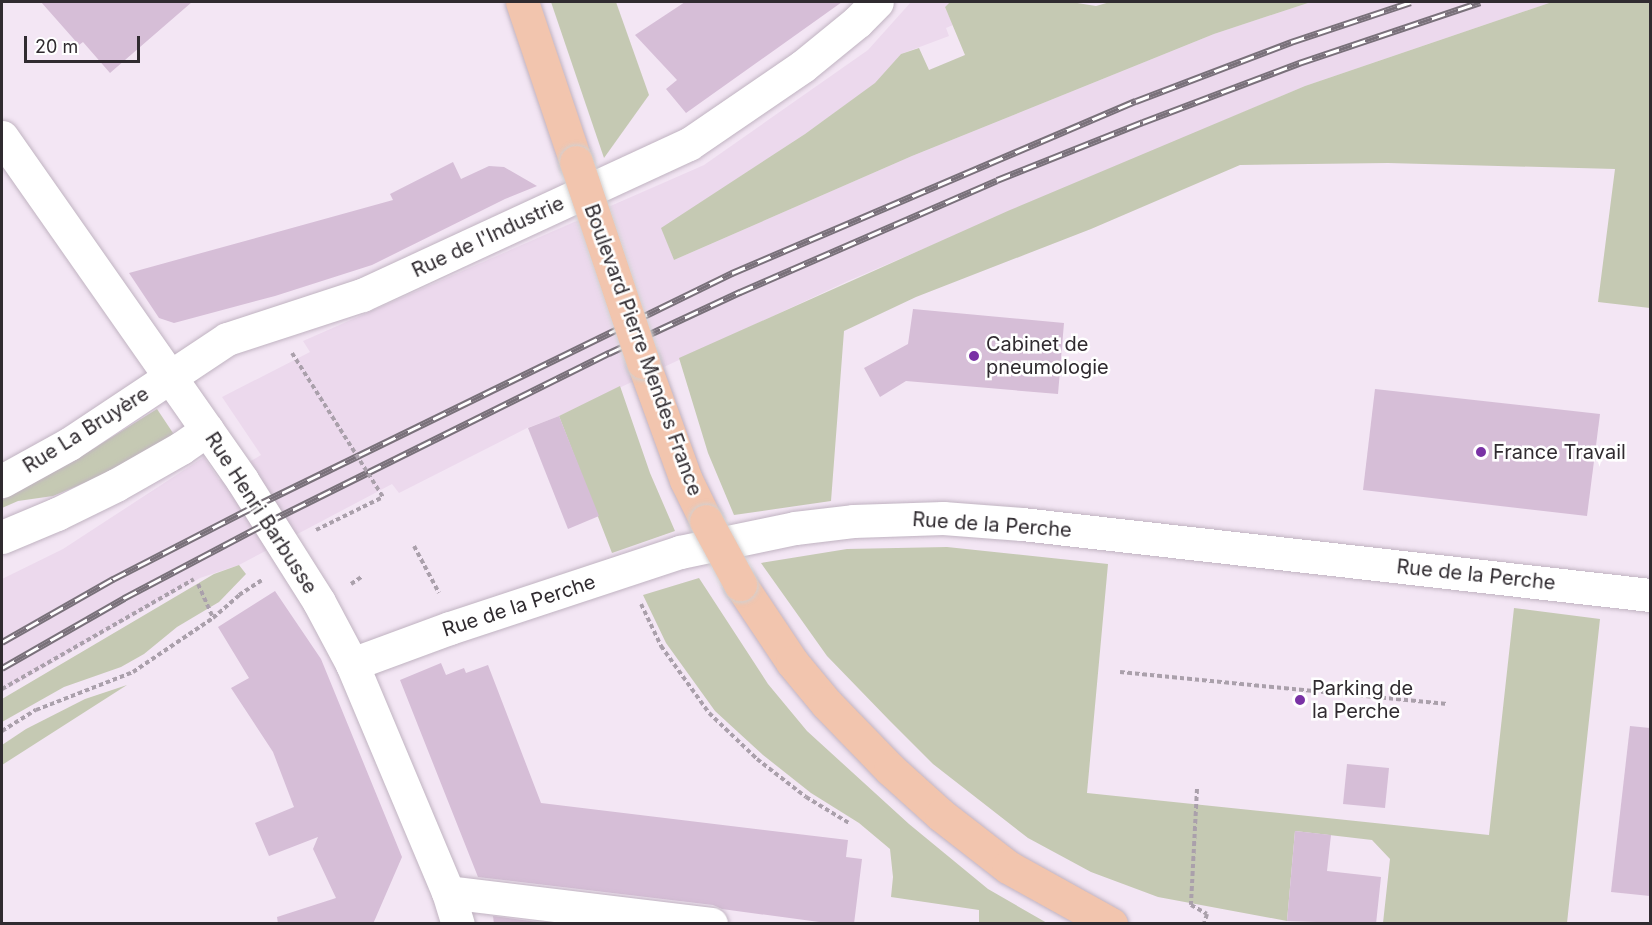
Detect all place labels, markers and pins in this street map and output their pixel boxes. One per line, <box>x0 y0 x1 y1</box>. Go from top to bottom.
place label: Cabinet de pneumologie <box>986 332 1109 379</box>
marker: Cabinet de pneumologie <box>967 349 981 363</box>
place label: France Travail <box>1493 440 1626 464</box>
marker: France Travail <box>1474 445 1488 459</box>
place label: Parking de la Perche <box>1312 676 1413 723</box>
marker: Parking de la Perche <box>1293 693 1307 707</box>

